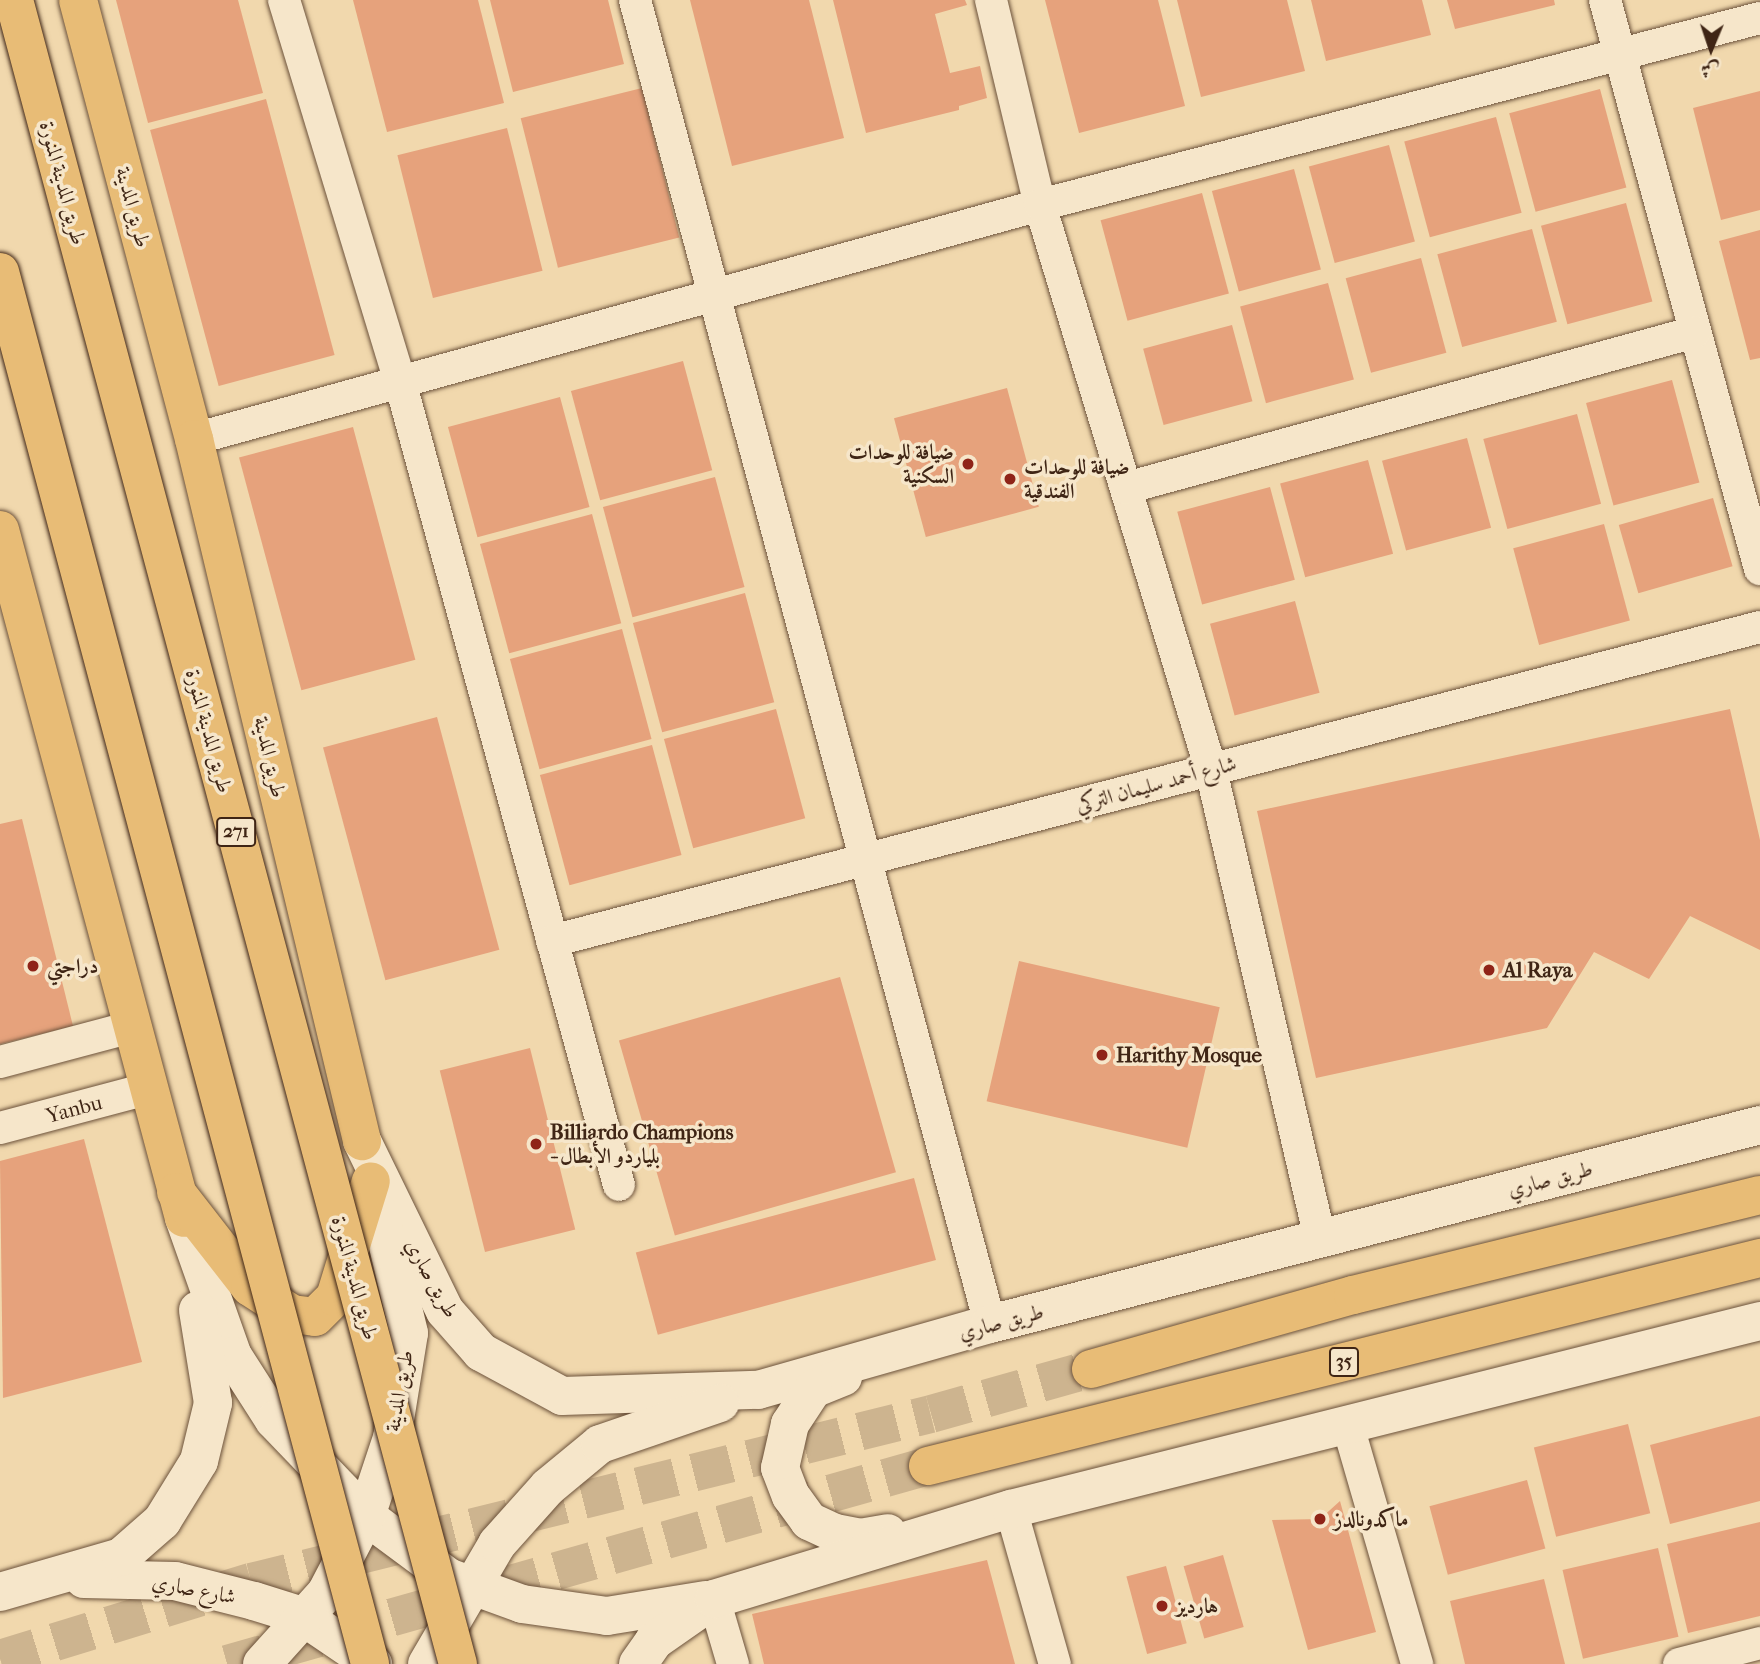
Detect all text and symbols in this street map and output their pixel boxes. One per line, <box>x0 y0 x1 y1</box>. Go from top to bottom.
north arrow <box>1676 14 1746 84</box>
text: ش <box>1700 59 1720 81</box>
street label: طريق المدينة المنورة <box>34 118 92 248</box>
street label: طريق المدينة <box>110 164 156 250</box>
place label: ضيافة للوحدات السكنية <box>848 439 954 489</box>
place label: ضيافة للوحدات الفندقية <box>1024 454 1130 504</box>
marker: ضيافة للوحدات السكنية <box>960 456 976 472</box>
marker: ضيافة للوحدات الفندقية <box>1002 471 1018 487</box>
street label: طريق المدينة المنورة <box>180 666 238 796</box>
street label: طريق المدينة <box>248 714 292 800</box>
street label: شارع أحمد سليمان التركي <box>1073 750 1239 818</box>
road number: 271 <box>215 817 257 848</box>
place label: دراجتي <box>47 953 98 979</box>
place label: Al Raya <box>1503 957 1573 983</box>
marker: دراجتي <box>25 958 41 974</box>
marker: Al Raya <box>1481 962 1497 978</box>
place label: Harithy Mosque <box>1116 1042 1262 1068</box>
marker: Harithy Mosque <box>1094 1047 1110 1063</box>
street label: Yanbu <box>43 1089 105 1129</box>
place label: Billiardo Champions - بلياردو الأبطال <box>550 1119 734 1169</box>
marker: Billiardo Champions - بلياردو الأبطال <box>528 1136 544 1152</box>
street label: طريق صاري <box>1505 1156 1595 1202</box>
street label: طريق المدينة المنورة <box>326 1213 384 1343</box>
street label: طريق صاري <box>400 1234 464 1322</box>
street label: طريق صاري <box>956 1299 1046 1345</box>
road number: 35 <box>1328 1346 1360 1378</box>
street label: طريق المدينة <box>379 1348 419 1434</box>
place label: ماكدونالدز <box>1334 1506 1408 1532</box>
marker: ماكدونالدز <box>1312 1511 1328 1527</box>
street label: شارع صاري <box>150 1569 238 1609</box>
place label: هارديز <box>1176 1593 1218 1619</box>
marker: هارديز <box>1154 1598 1170 1614</box>

